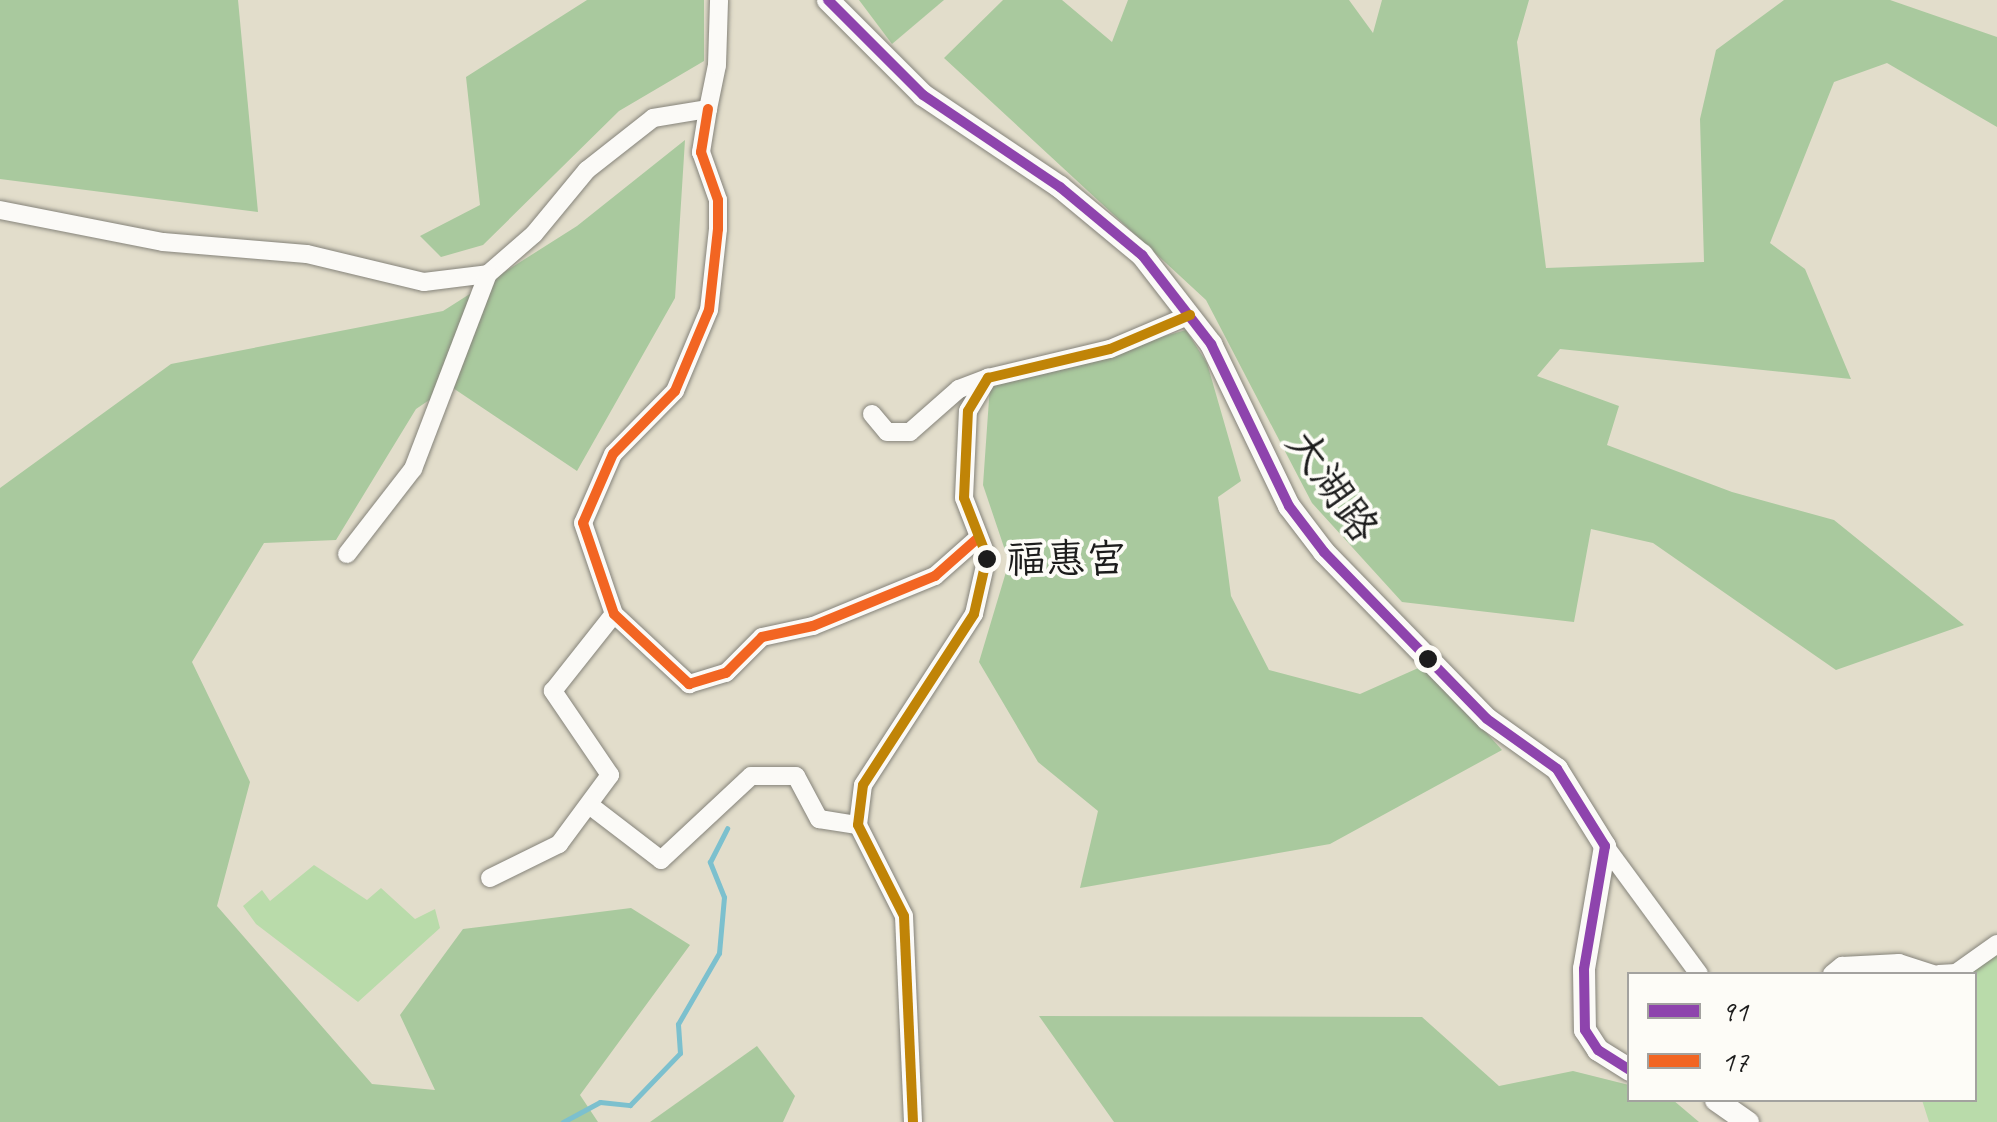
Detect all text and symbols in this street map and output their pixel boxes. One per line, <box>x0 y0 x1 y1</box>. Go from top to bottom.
street label: 大湖路 <box>1275 420 1389 552</box>
place label: 福惠宮 <box>1006 535 1126 583</box>
marker: 福惠宮 <box>977 549 997 569</box>
unlabelled marker <box>1418 649 1438 669</box>
legend <box>1627 972 1977 1102</box>
text: 91 <box>1721 992 1748 1030</box>
text: 17 <box>1721 1042 1748 1080</box>

